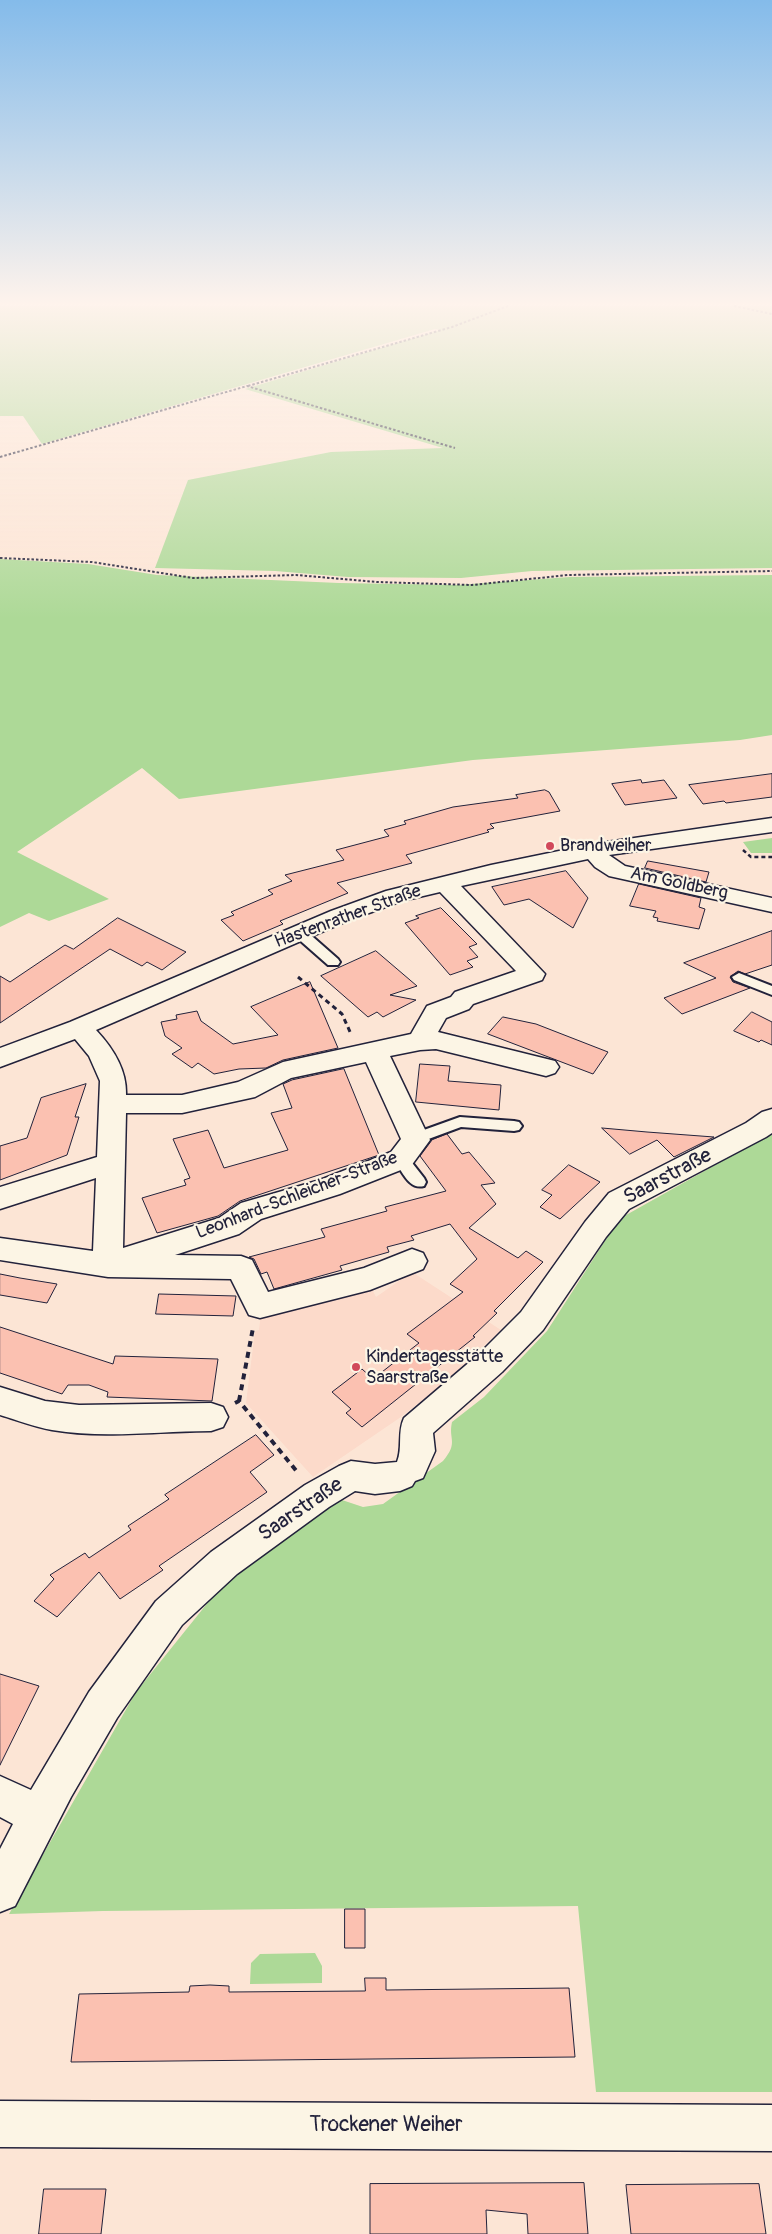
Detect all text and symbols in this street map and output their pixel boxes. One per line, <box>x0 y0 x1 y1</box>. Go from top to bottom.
place label: Brandweiher <box>560 835 651 857</box>
marker: Brandweiher <box>544 840 556 852</box>
street label: Am Goldberg <box>628 863 730 905</box>
street label: Hastenrather Straße <box>272 880 424 954</box>
street label: Saarstraße <box>620 1143 716 1211</box>
street label: Leonhard-Schleicher-Straße <box>193 1148 401 1244</box>
place label: Kindertagesstätte Saarstraße <box>366 1346 503 1388</box>
marker: Kindertagesstätte Saarstraße <box>350 1361 362 1373</box>
street label: Saarstraße <box>254 1473 348 1547</box>
street label: Trockener Weiher <box>310 2113 462 2139</box>

